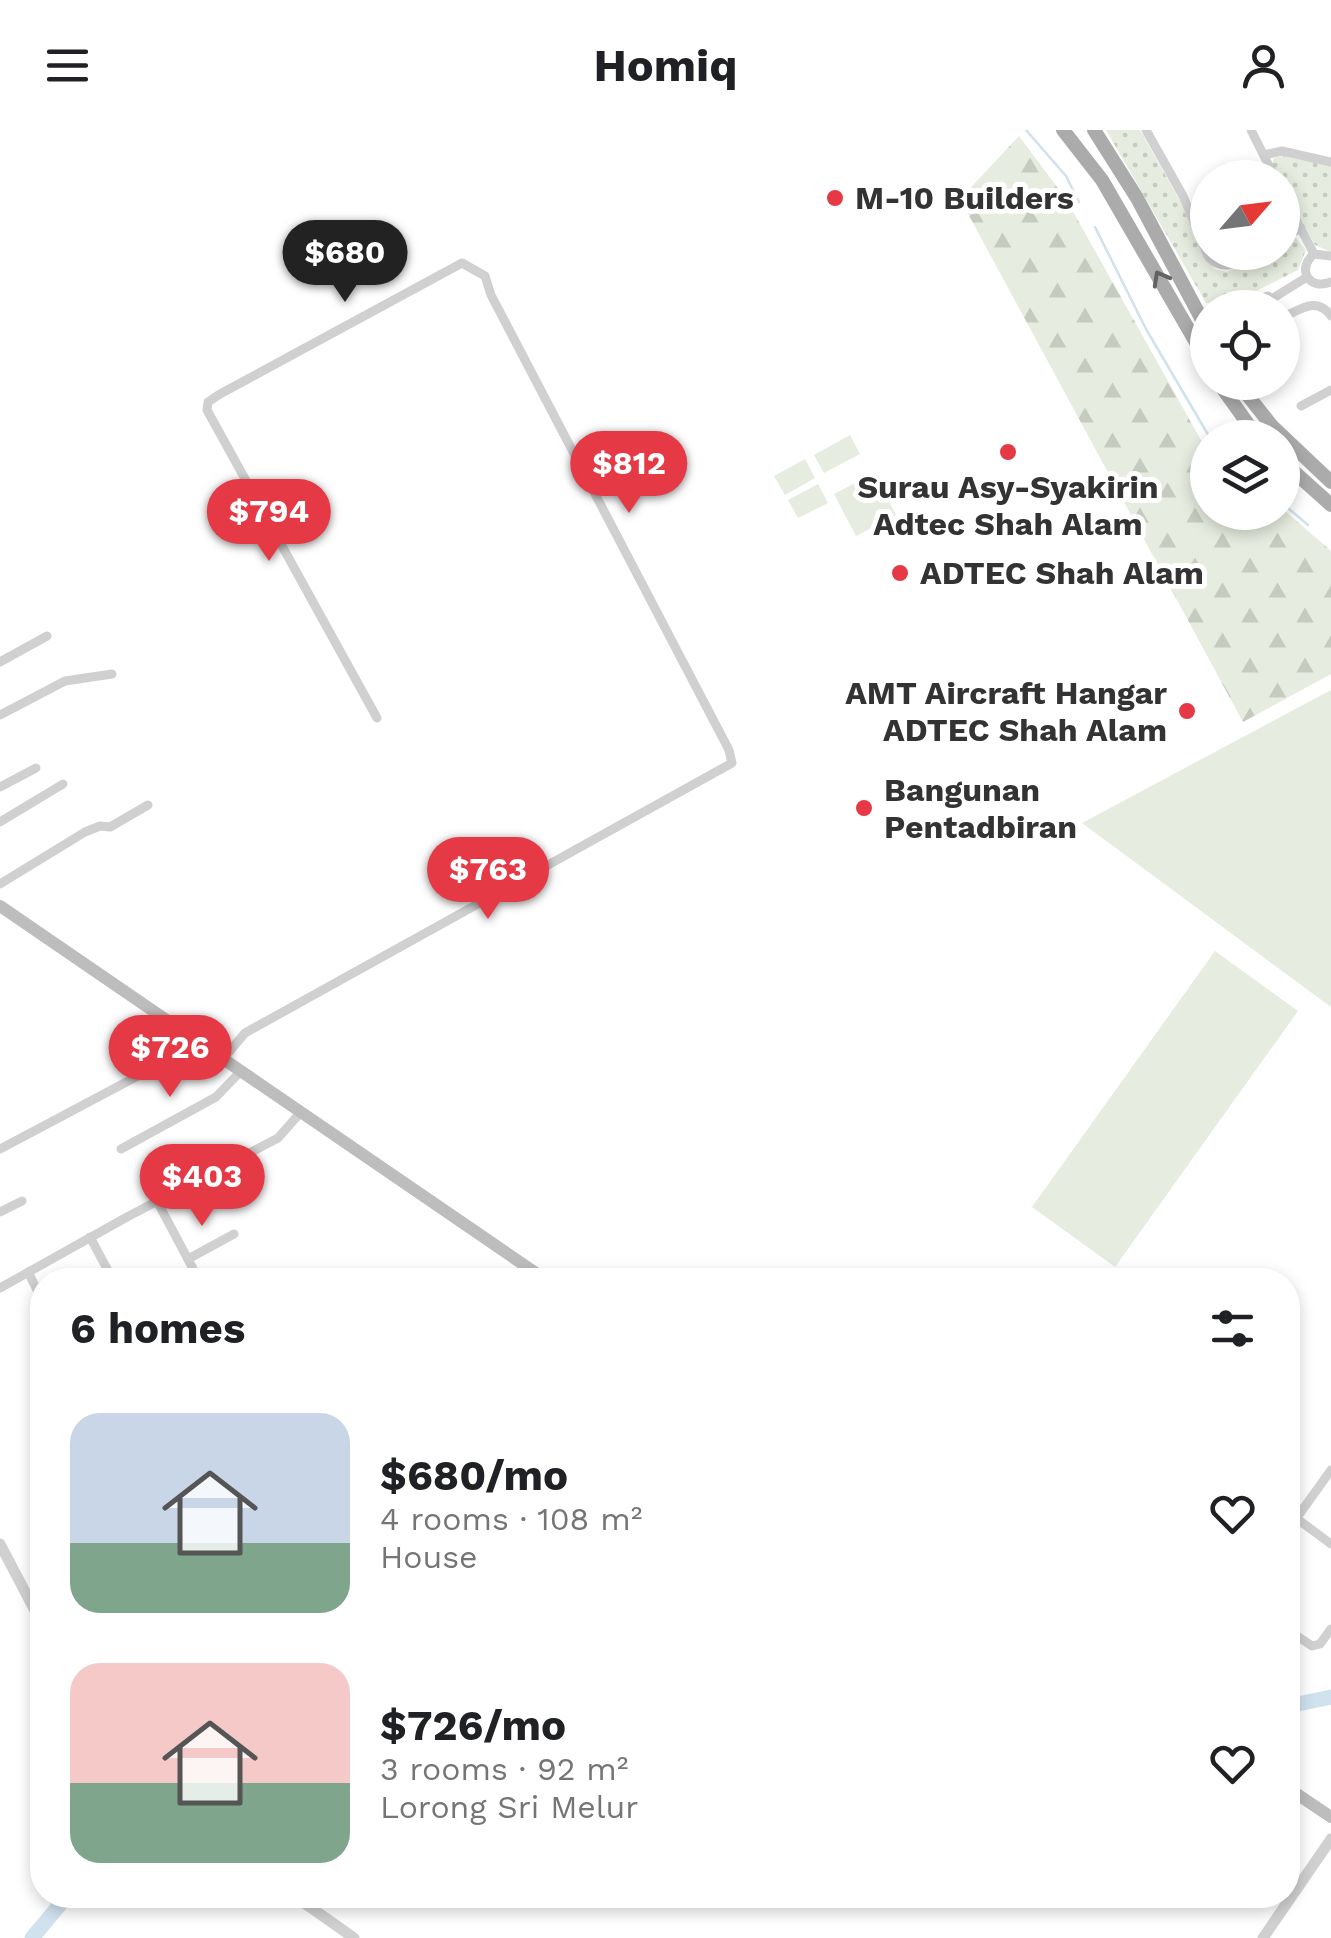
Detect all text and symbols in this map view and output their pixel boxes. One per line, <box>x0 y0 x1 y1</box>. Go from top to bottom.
icon: menu <box>40 38 95 93</box>
icon: person <box>1236 38 1291 93</box>
text: Homiq <box>594 39 737 92</box>
north arrow <box>1190 160 1300 270</box>
map controls <box>1190 160 1300 530</box>
place label: M-10 Builders <box>855 179 1074 217</box>
marker: M-10 Builders <box>824 187 846 209</box>
pin: $680 <box>286 220 404 305</box>
text: $680 <box>305 233 385 271</box>
one-way arrow <box>1153 271 1172 289</box>
button: locate <box>1190 290 1300 400</box>
button: layers <box>1190 420 1300 530</box>
pin: $812 <box>570 431 688 516</box>
marker: Surau Asy-Syakirin Adtec Shah Alam <box>997 441 1019 463</box>
text: $812 <box>592 444 666 482</box>
place label: Surau Asy-Syakirin Adtec Shah Alam <box>857 468 1159 543</box>
pin: $794 <box>210 479 328 564</box>
text: $794 <box>229 492 309 530</box>
place label: ADTEC Shah Alam <box>920 554 1204 592</box>
marker: ADTEC Shah Alam <box>889 562 911 584</box>
place label: AMT Aircraft Hangar ADTEC Shah Alam <box>845 674 1167 749</box>
marker: AMT Aircraft Hangar ADTEC Shah Alam <box>1176 700 1198 722</box>
place label: Bangunan Pentadbiran <box>884 771 1077 846</box>
marker: Bangunan Pentadbiran <box>853 797 875 819</box>
pin: $763 <box>429 837 547 922</box>
text: $763 <box>449 850 527 888</box>
pin: $726 <box>111 1015 229 1100</box>
text: $726 <box>131 1028 209 1066</box>
pin: $403 <box>143 1144 261 1229</box>
text: $403 <box>162 1157 242 1195</box>
icon: filters <box>1205 1301 1260 1356</box>
text: 6 homes <box>70 1304 245 1353</box>
text: $680/mo <box>380 1451 568 1500</box>
icon: home <box>150 1453 270 1573</box>
icon: heart <box>1205 1486 1260 1541</box>
text: 4 rooms · 108 m² <box>380 1500 642 1538</box>
text: House <box>380 1538 478 1576</box>
text: $726/mo <box>380 1701 566 1750</box>
icon: home <box>150 1703 270 1823</box>
icon: heart <box>1205 1736 1260 1791</box>
text: 3 rooms · 92 m² <box>380 1750 628 1788</box>
text: Lorong Sri Melur <box>380 1788 638 1826</box>

